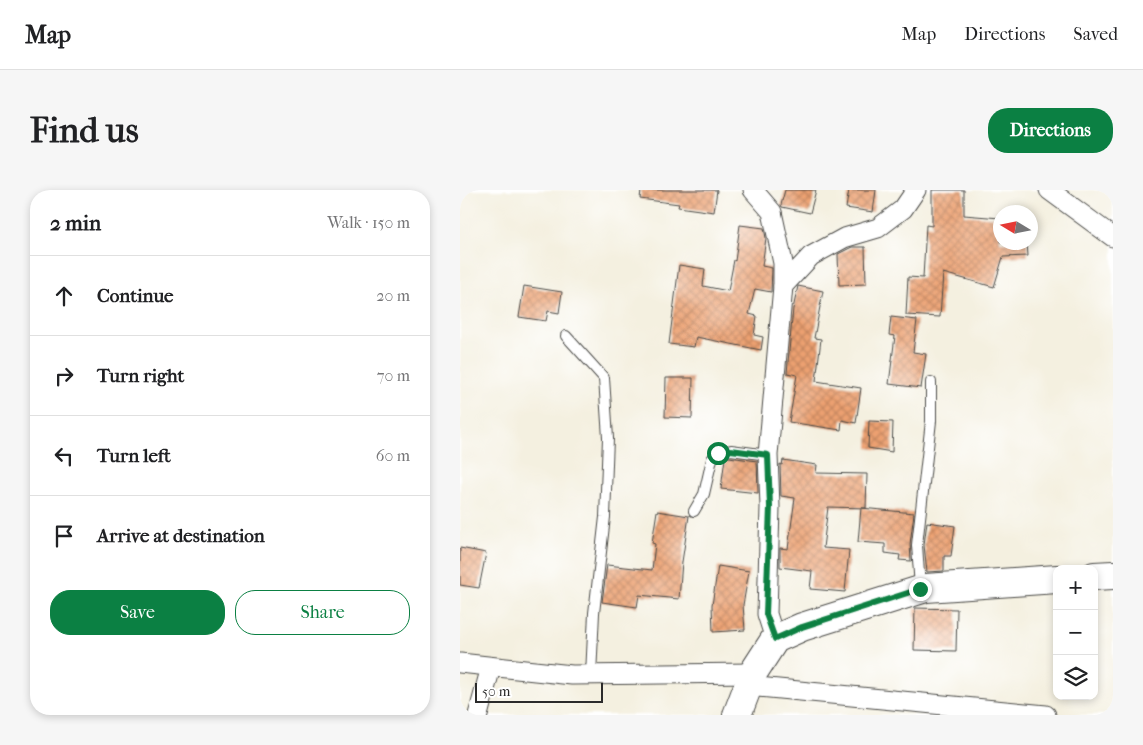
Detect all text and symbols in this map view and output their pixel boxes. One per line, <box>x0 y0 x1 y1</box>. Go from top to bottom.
text: Map <box>25 21 71 49</box>
text: Map <box>902 24 936 45</box>
text: Directions <box>964 24 1045 45</box>
text: Saved <box>1073 24 1118 45</box>
button: Directions <box>988 108 1113 153</box>
text: Find us <box>30 110 139 151</box>
north arrow <box>993 205 1038 250</box>
text: 2 min <box>50 211 101 235</box>
text: Walk · 150 m <box>327 213 410 232</box>
icon: ahead <box>50 282 78 310</box>
text: Continue <box>97 285 173 307</box>
text: 20 m <box>376 286 410 305</box>
icon: right <box>50 362 78 390</box>
text: Turn right <box>97 365 184 387</box>
text: 70 m <box>377 366 410 385</box>
icon: left <box>50 442 78 470</box>
route start <box>707 442 730 465</box>
text: Turn left <box>97 445 171 467</box>
text: 60 m <box>376 446 410 465</box>
icon: arrive <box>50 522 78 550</box>
text: Arrive at destination <box>97 525 265 547</box>
map controls <box>1053 565 1098 700</box>
button: + <box>1053 565 1098 610</box>
route end <box>909 578 932 601</box>
button: Save <box>50 590 225 635</box>
button: Share <box>235 590 410 635</box>
button: − <box>1053 610 1098 655</box>
button: layers <box>1053 655 1098 700</box>
scale bar <box>475 680 602 703</box>
text: 50 m <box>482 683 510 700</box>

